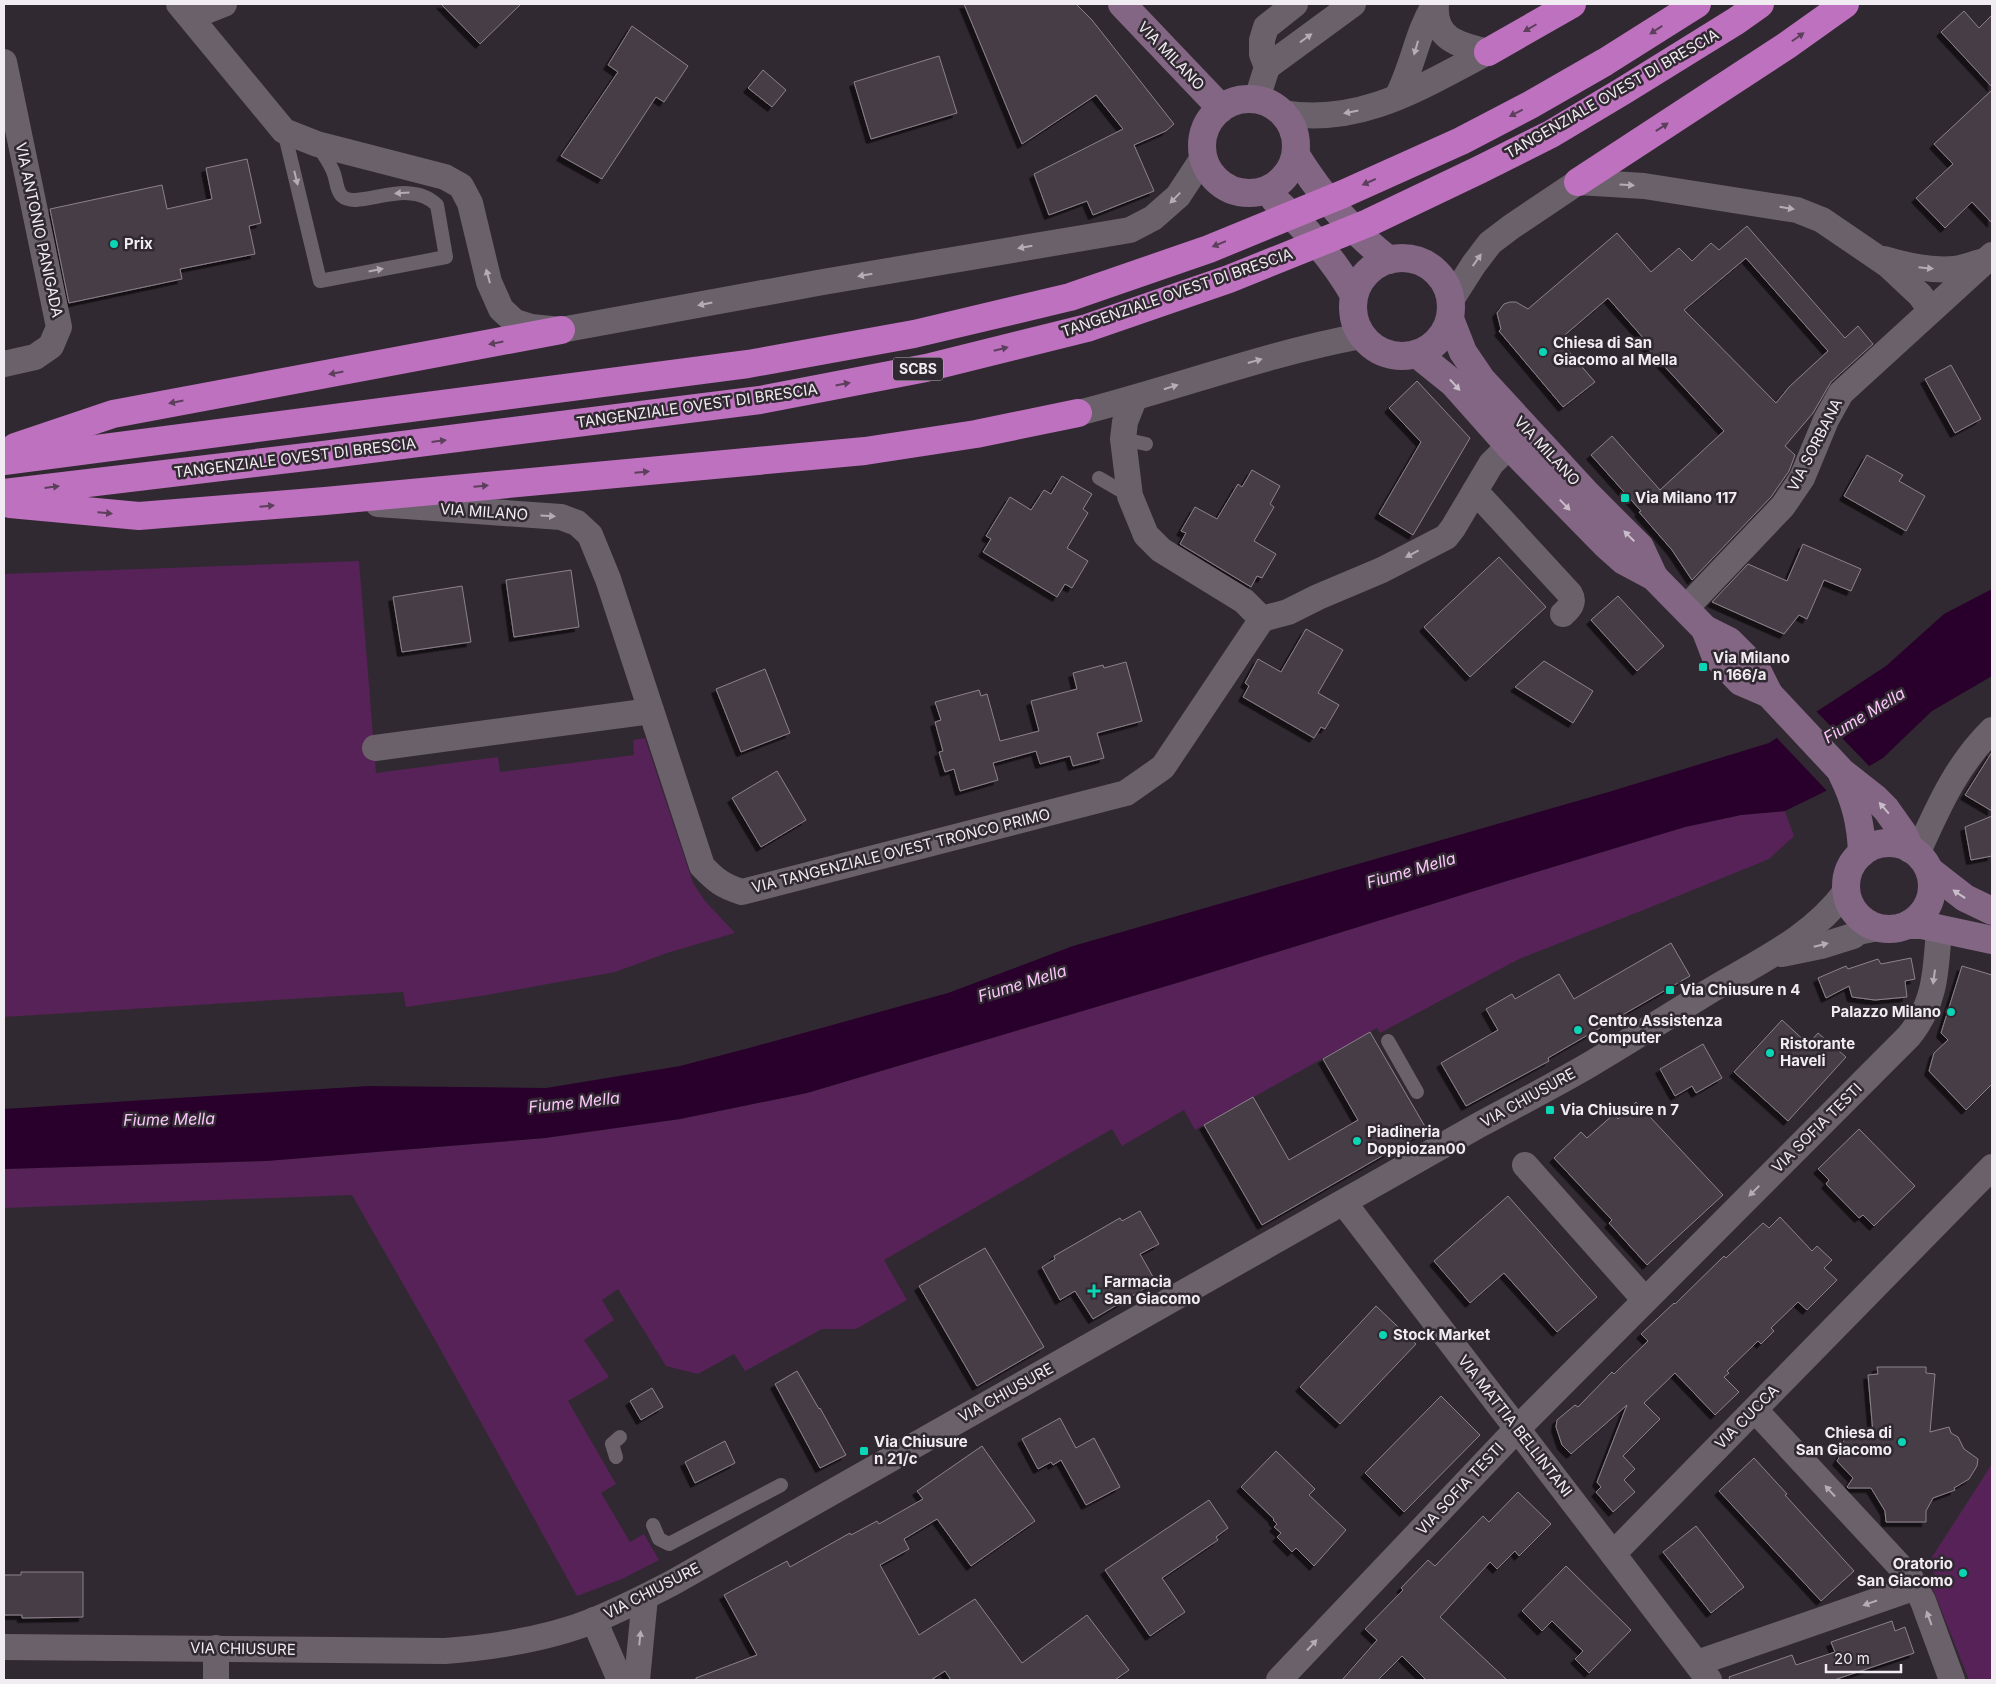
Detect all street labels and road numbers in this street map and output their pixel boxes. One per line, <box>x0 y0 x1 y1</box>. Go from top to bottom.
street label: VIA MILANO <box>1134 17 1209 94</box>
street label: TANGENZIALE OVEST DI BRESCIA <box>1502 24 1722 163</box>
street label: VIA ANTONIO PANIGADA <box>12 141 67 319</box>
street label: TANGENZIALE OVEST DI BRESCIA <box>1059 244 1295 341</box>
road number: SCBS <box>893 358 943 380</box>
street label: TANGENZIALE OVEST DI BRESCIA <box>575 379 819 432</box>
street label: VIA SORBANA <box>1783 395 1846 494</box>
street label: VIA MILANO <box>1510 412 1584 489</box>
street label: TANGENZIALE OVEST DI BRESCIA <box>173 433 417 482</box>
street label: VIA MILANO <box>439 499 529 524</box>
street label: VIA TANGENZIALE OVEST TRONCO PRIMO <box>750 804 1052 897</box>
street label: VIA CHIUSURE <box>1477 1064 1579 1131</box>
street label: VIA SOFIA TESTI <box>1768 1079 1866 1177</box>
street label: VIA MATTIA BELLINTANI <box>1454 1351 1577 1500</box>
street label: VIA CHIUSURE <box>955 1359 1057 1426</box>
street label: VIA CUCCA <box>1711 1381 1783 1453</box>
street label: VIA SOFIA TESTI <box>1412 1438 1507 1539</box>
street label: VIA CHIUSURE <box>600 1558 703 1623</box>
street label: VIA CHIUSURE <box>190 1638 296 1659</box>

